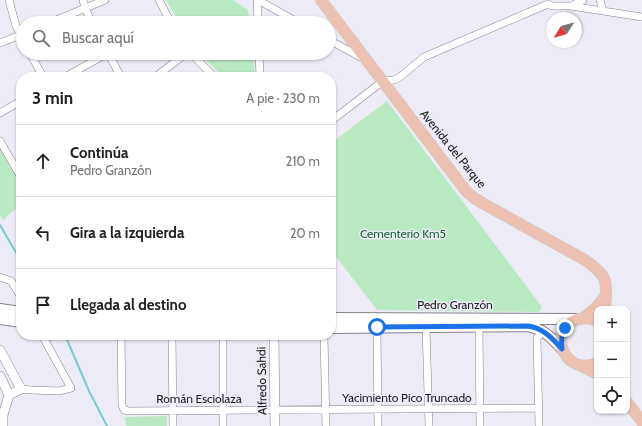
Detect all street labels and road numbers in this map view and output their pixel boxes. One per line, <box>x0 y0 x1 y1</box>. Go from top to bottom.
street label: Avenida del Parque <box>417 106 490 191</box>
street label: Pedro Granzón <box>417 297 493 312</box>
street label: Alfredo Sahdi <box>253 347 270 415</box>
street label: Yacimiento Pico Truncado <box>341 390 472 405</box>
street label: Román Esciolaza <box>156 391 242 406</box>

